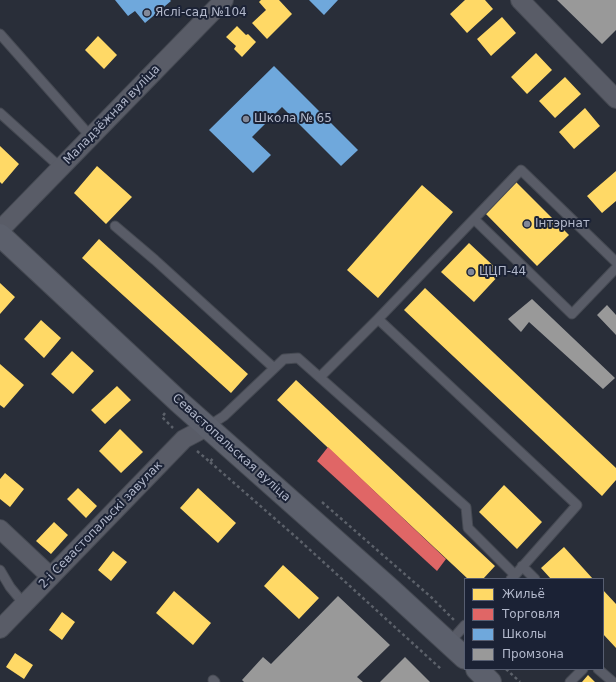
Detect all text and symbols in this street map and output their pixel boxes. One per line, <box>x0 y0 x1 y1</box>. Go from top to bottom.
place label: Яслі-сад №104 <box>155 6 247 20</box>
marker: Яслі-сад №104 <box>142 8 152 18</box>
street label: Маладзёжная вуліца <box>61 62 163 168</box>
place label: Школа № 65 <box>254 112 332 126</box>
marker: Школа № 65 <box>241 114 251 124</box>
place label: Інтэрнат <box>535 217 590 231</box>
marker: Інтэрнат <box>522 219 532 229</box>
place label: ЦЦП-44 <box>479 265 526 279</box>
marker: ЦЦП-44 <box>466 267 476 277</box>
street label: Севастопальская вуліца <box>169 391 293 505</box>
street label: 2-і Севастопальскі завулак <box>36 458 166 592</box>
legend <box>464 578 604 670</box>
text: Жильё <box>502 587 545 601</box>
text: Торговля <box>502 607 560 621</box>
text: Школы <box>502 627 547 641</box>
text: Промзона <box>502 647 564 661</box>

